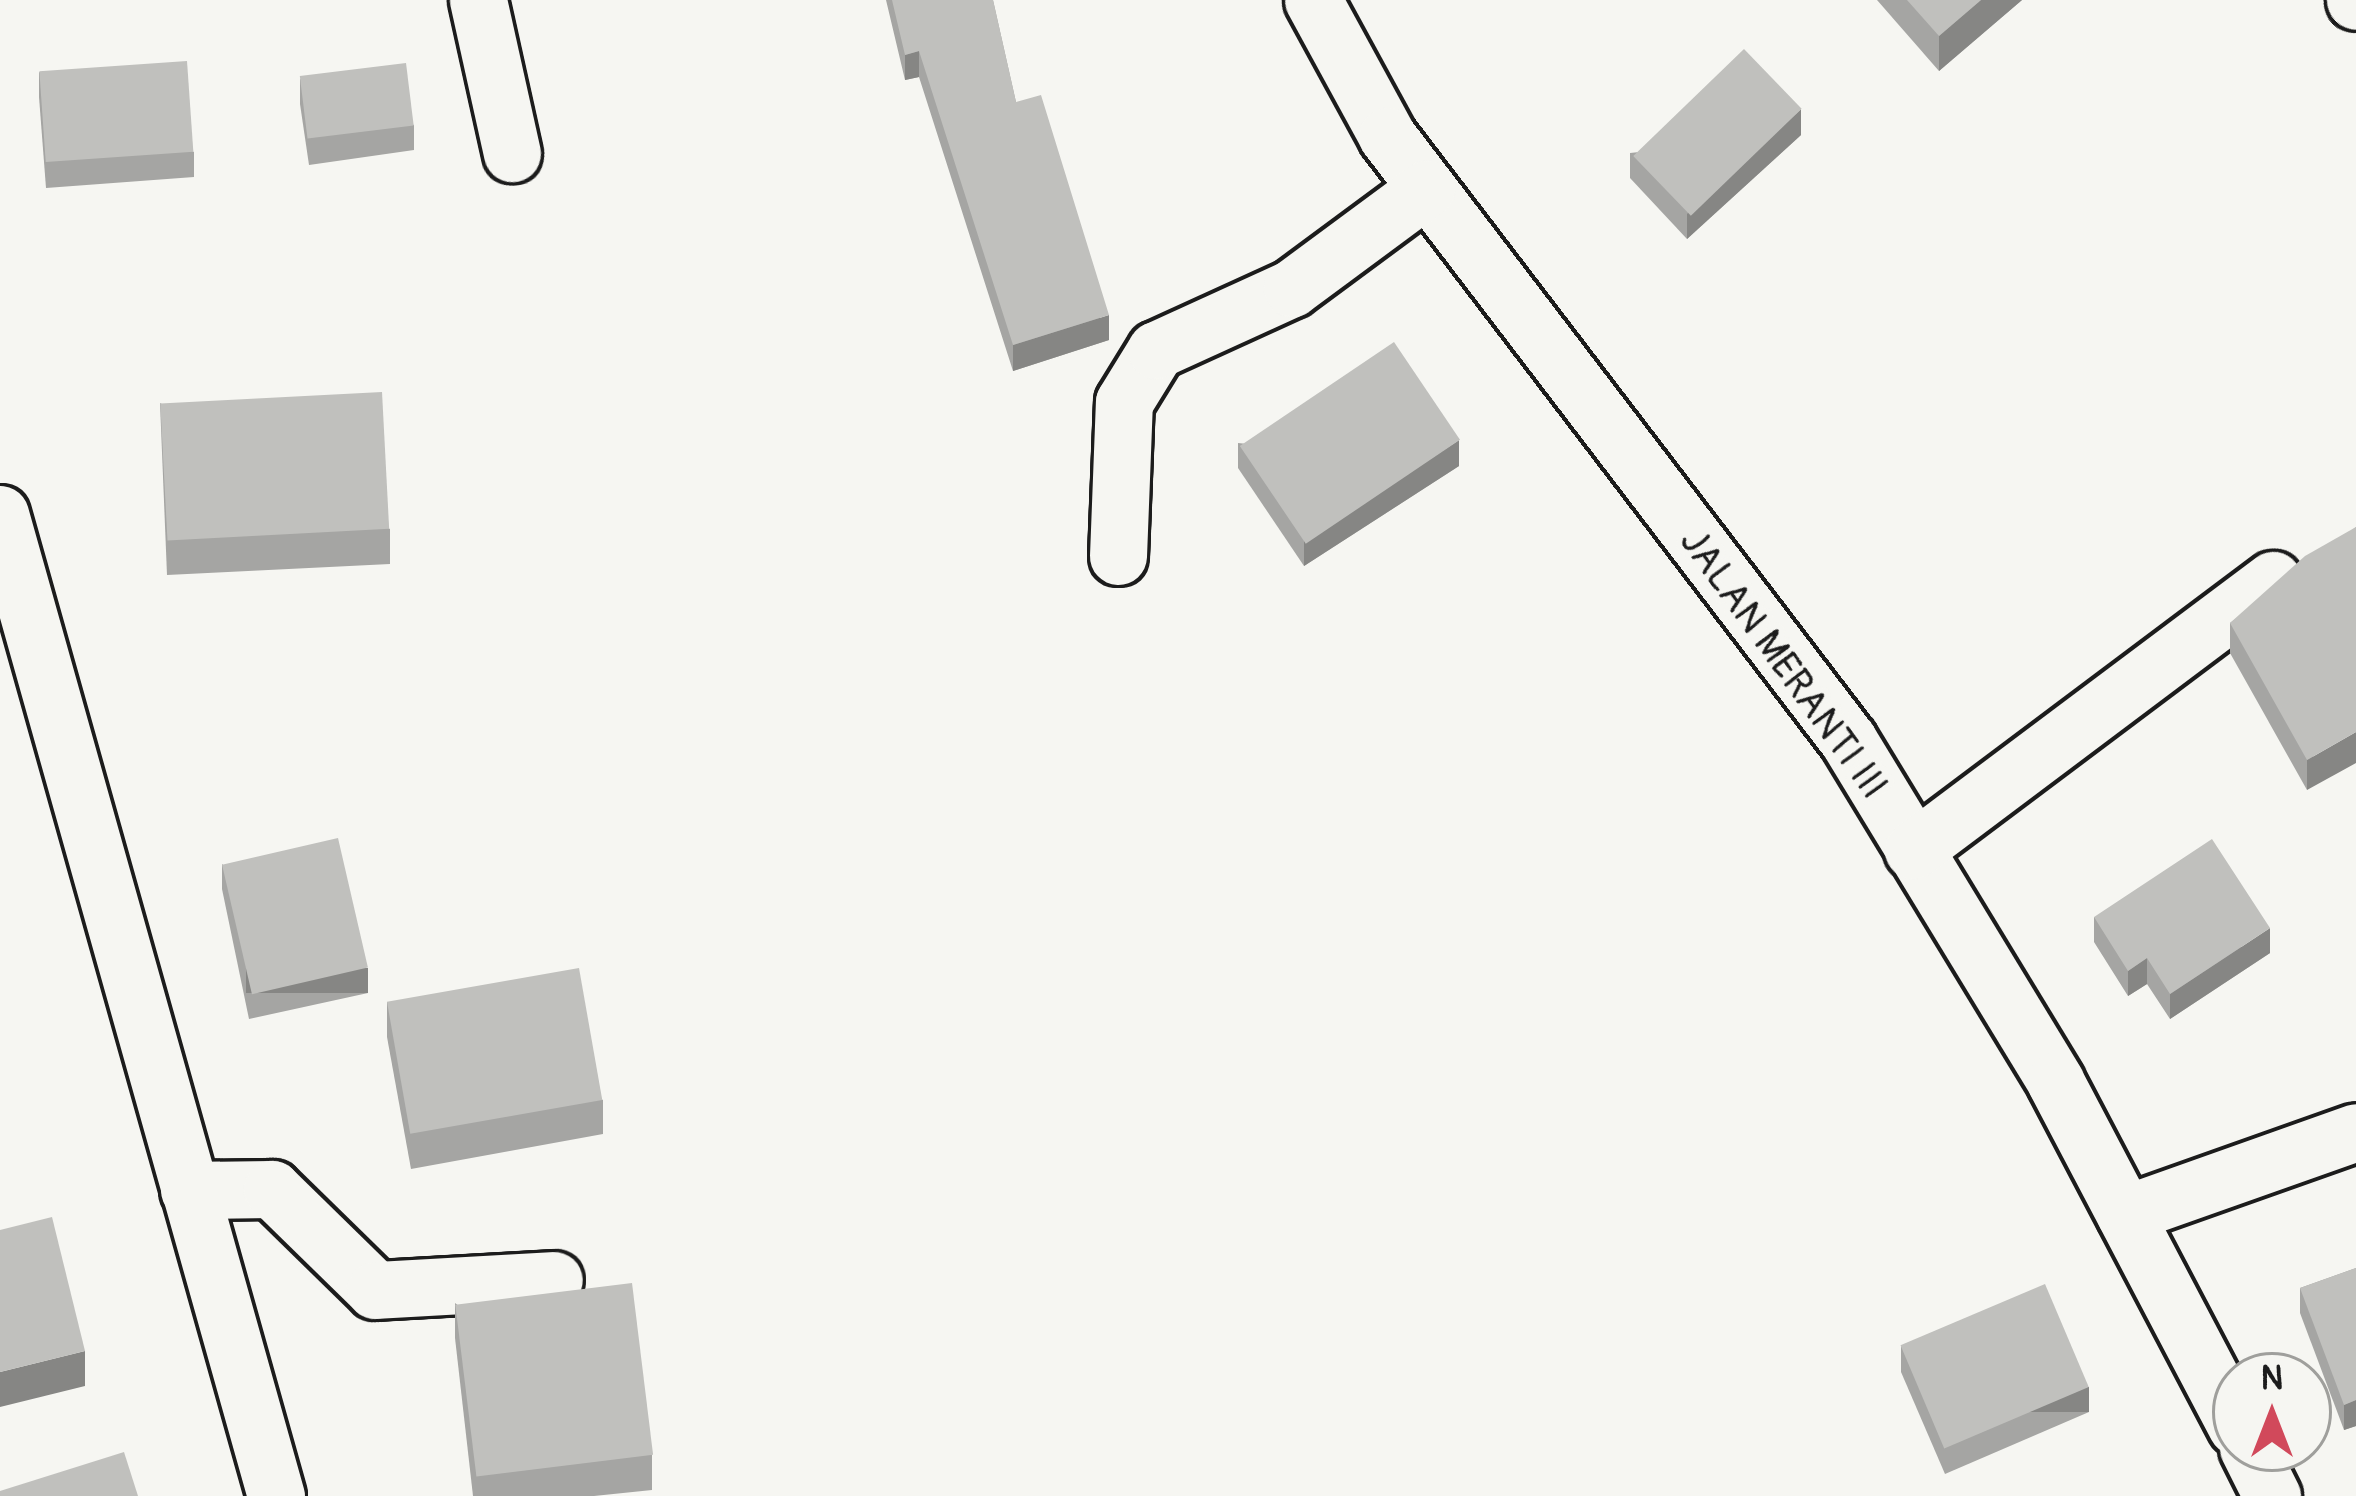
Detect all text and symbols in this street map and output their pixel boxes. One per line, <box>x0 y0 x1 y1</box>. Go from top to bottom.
street label: JALAN MERANTI III <box>1669 520 1897 808</box>
north arrow <box>2212 1352 2332 1472</box>
text: N <box>2261 1358 2283 1399</box>

